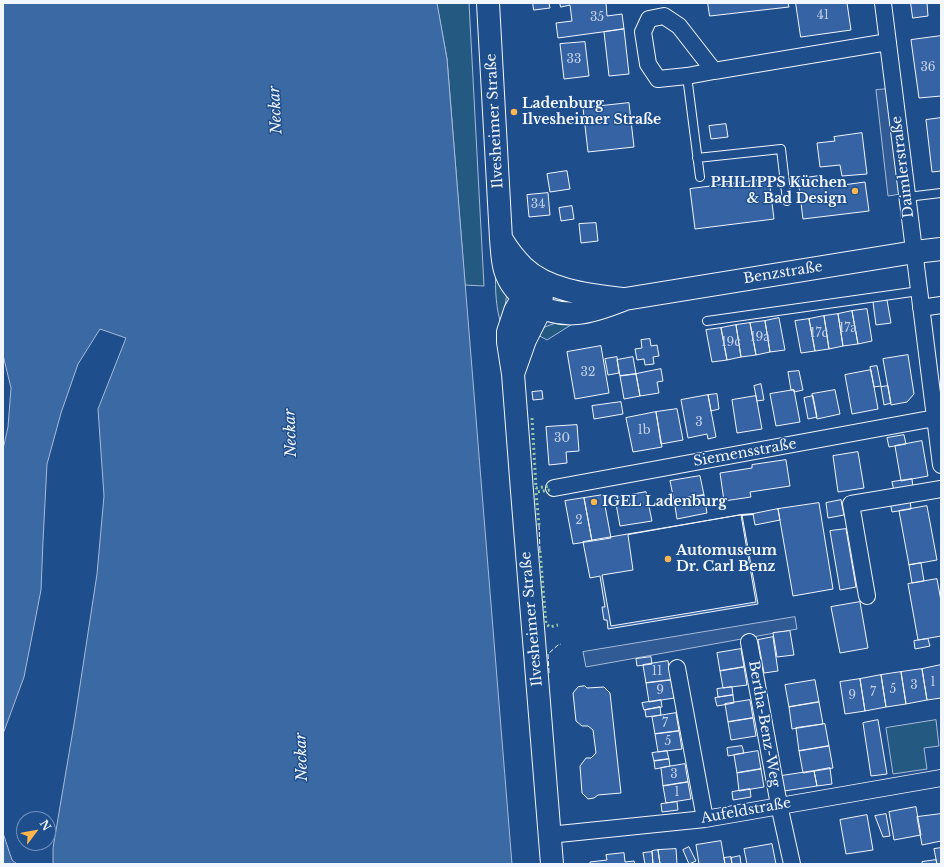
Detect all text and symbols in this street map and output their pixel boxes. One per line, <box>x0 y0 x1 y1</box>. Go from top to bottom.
house number: 41 <box>817 9 829 23</box>
house number: 35 <box>590 11 604 25</box>
street label: Ilvesheimer Straße <box>483 53 507 189</box>
house number: 33 <box>567 53 581 67</box>
house number: 36 <box>920 61 936 75</box>
water label: Neckar <box>266 85 286 135</box>
place label: Ladenburg Ilvesheimer Straße <box>522 96 661 128</box>
marker: Ladenburg Ilvesheimer Straße <box>509 107 519 117</box>
street label: Daimlerstraße <box>888 115 918 219</box>
place label: PHILIPPS Küchen & Bad Design <box>711 175 847 208</box>
marker: PHILIPPS Küchen & Bad Design <box>850 186 860 196</box>
house number: 34 <box>531 198 545 212</box>
street label: Benzstraße <box>742 258 824 288</box>
house number: 17a <box>839 322 857 336</box>
house number: 17c <box>810 327 828 341</box>
house number: 19a <box>750 331 770 345</box>
house number: 19c <box>721 336 741 350</box>
house number: 32 <box>581 366 595 380</box>
water label: Neckar <box>281 408 301 458</box>
house number: 3 <box>695 416 703 430</box>
house number: 1b <box>637 424 651 438</box>
house number: 30 <box>554 432 570 446</box>
street label: Siemensstraße <box>692 436 798 470</box>
place label: IGEL Ladenburg <box>602 494 727 510</box>
marker: IGEL Ladenburg <box>589 497 599 507</box>
house number: 2 <box>575 514 583 528</box>
place label: Automuseum Dr. Carl Benz <box>676 543 777 576</box>
street label: Ilvesheimer Straße <box>518 551 546 687</box>
marker: Automuseum Dr. Carl Benz <box>663 554 673 564</box>
street label: Bertha-Benz-Weg <box>745 659 783 789</box>
house number: 11 <box>652 665 662 679</box>
house number: 1 <box>930 676 936 690</box>
house number: 3 <box>910 679 918 693</box>
house number: 5 <box>890 683 896 697</box>
house number: 9 <box>656 684 664 698</box>
house number: 7 <box>870 686 876 700</box>
house number: 9 <box>848 689 856 703</box>
house number: 7 <box>662 717 668 731</box>
water label: Neckar <box>292 732 312 782</box>
house number: 5 <box>665 735 671 749</box>
house number: 3 <box>670 768 678 782</box>
house number: 1 <box>674 786 680 800</box>
street label: Aufeldstraße <box>700 795 792 827</box>
north arrow <box>16 811 56 851</box>
text: N <box>37 817 54 833</box>

